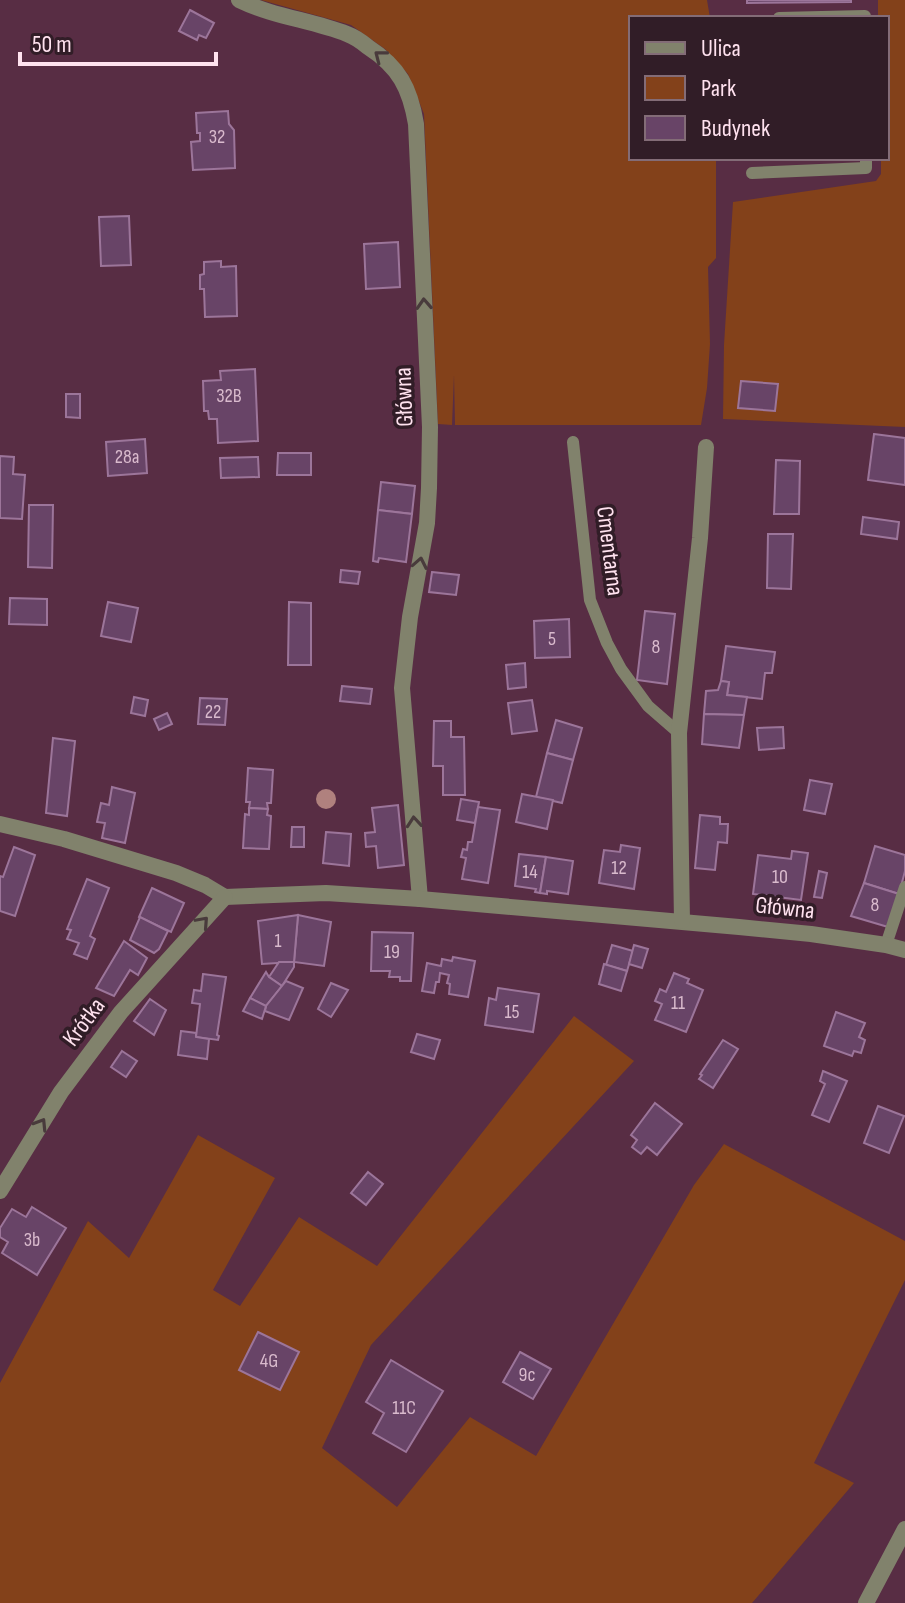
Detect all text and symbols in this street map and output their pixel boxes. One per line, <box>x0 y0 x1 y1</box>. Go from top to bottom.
scale bar <box>20 16 216 66</box>
legend <box>629 16 889 160</box>
text: 50 m <box>32 30 72 59</box>
text: Ulica <box>701 34 741 63</box>
one-way arrow <box>375 51 389 66</box>
text: Park <box>701 74 736 103</box>
text: Budynek <box>701 114 770 143</box>
house number: 32 <box>209 125 225 149</box>
one-way arrow <box>416 297 433 310</box>
street label: Główna <box>388 367 420 427</box>
house number: 32B <box>216 384 242 408</box>
house number: 28a <box>115 445 139 469</box>
street label: Cmentarna <box>590 505 630 597</box>
one-way arrow <box>411 557 428 570</box>
house number: 5 <box>548 627 556 651</box>
house number: 8 <box>652 635 660 659</box>
house number: 22 <box>205 700 221 724</box>
one-way arrow <box>406 815 423 828</box>
house number: 12 <box>611 856 627 880</box>
house number: 14 <box>522 860 538 884</box>
house number: 10 <box>772 865 788 889</box>
street label: Główna <box>754 890 816 926</box>
house number: 8 <box>871 893 879 917</box>
one-way arrow <box>193 916 207 931</box>
house number: 1 <box>275 929 282 953</box>
house number: 19 <box>384 940 400 964</box>
house number: 11 <box>671 991 685 1015</box>
street label: Krótka <box>56 992 112 1052</box>
house number: 15 <box>504 1000 520 1024</box>
one-way arrow <box>31 1119 46 1133</box>
house number: 3b <box>24 1228 40 1252</box>
house number: 4G <box>260 1349 278 1373</box>
house number: 9c <box>519 1363 535 1387</box>
house number: 11C <box>392 1396 416 1420</box>

